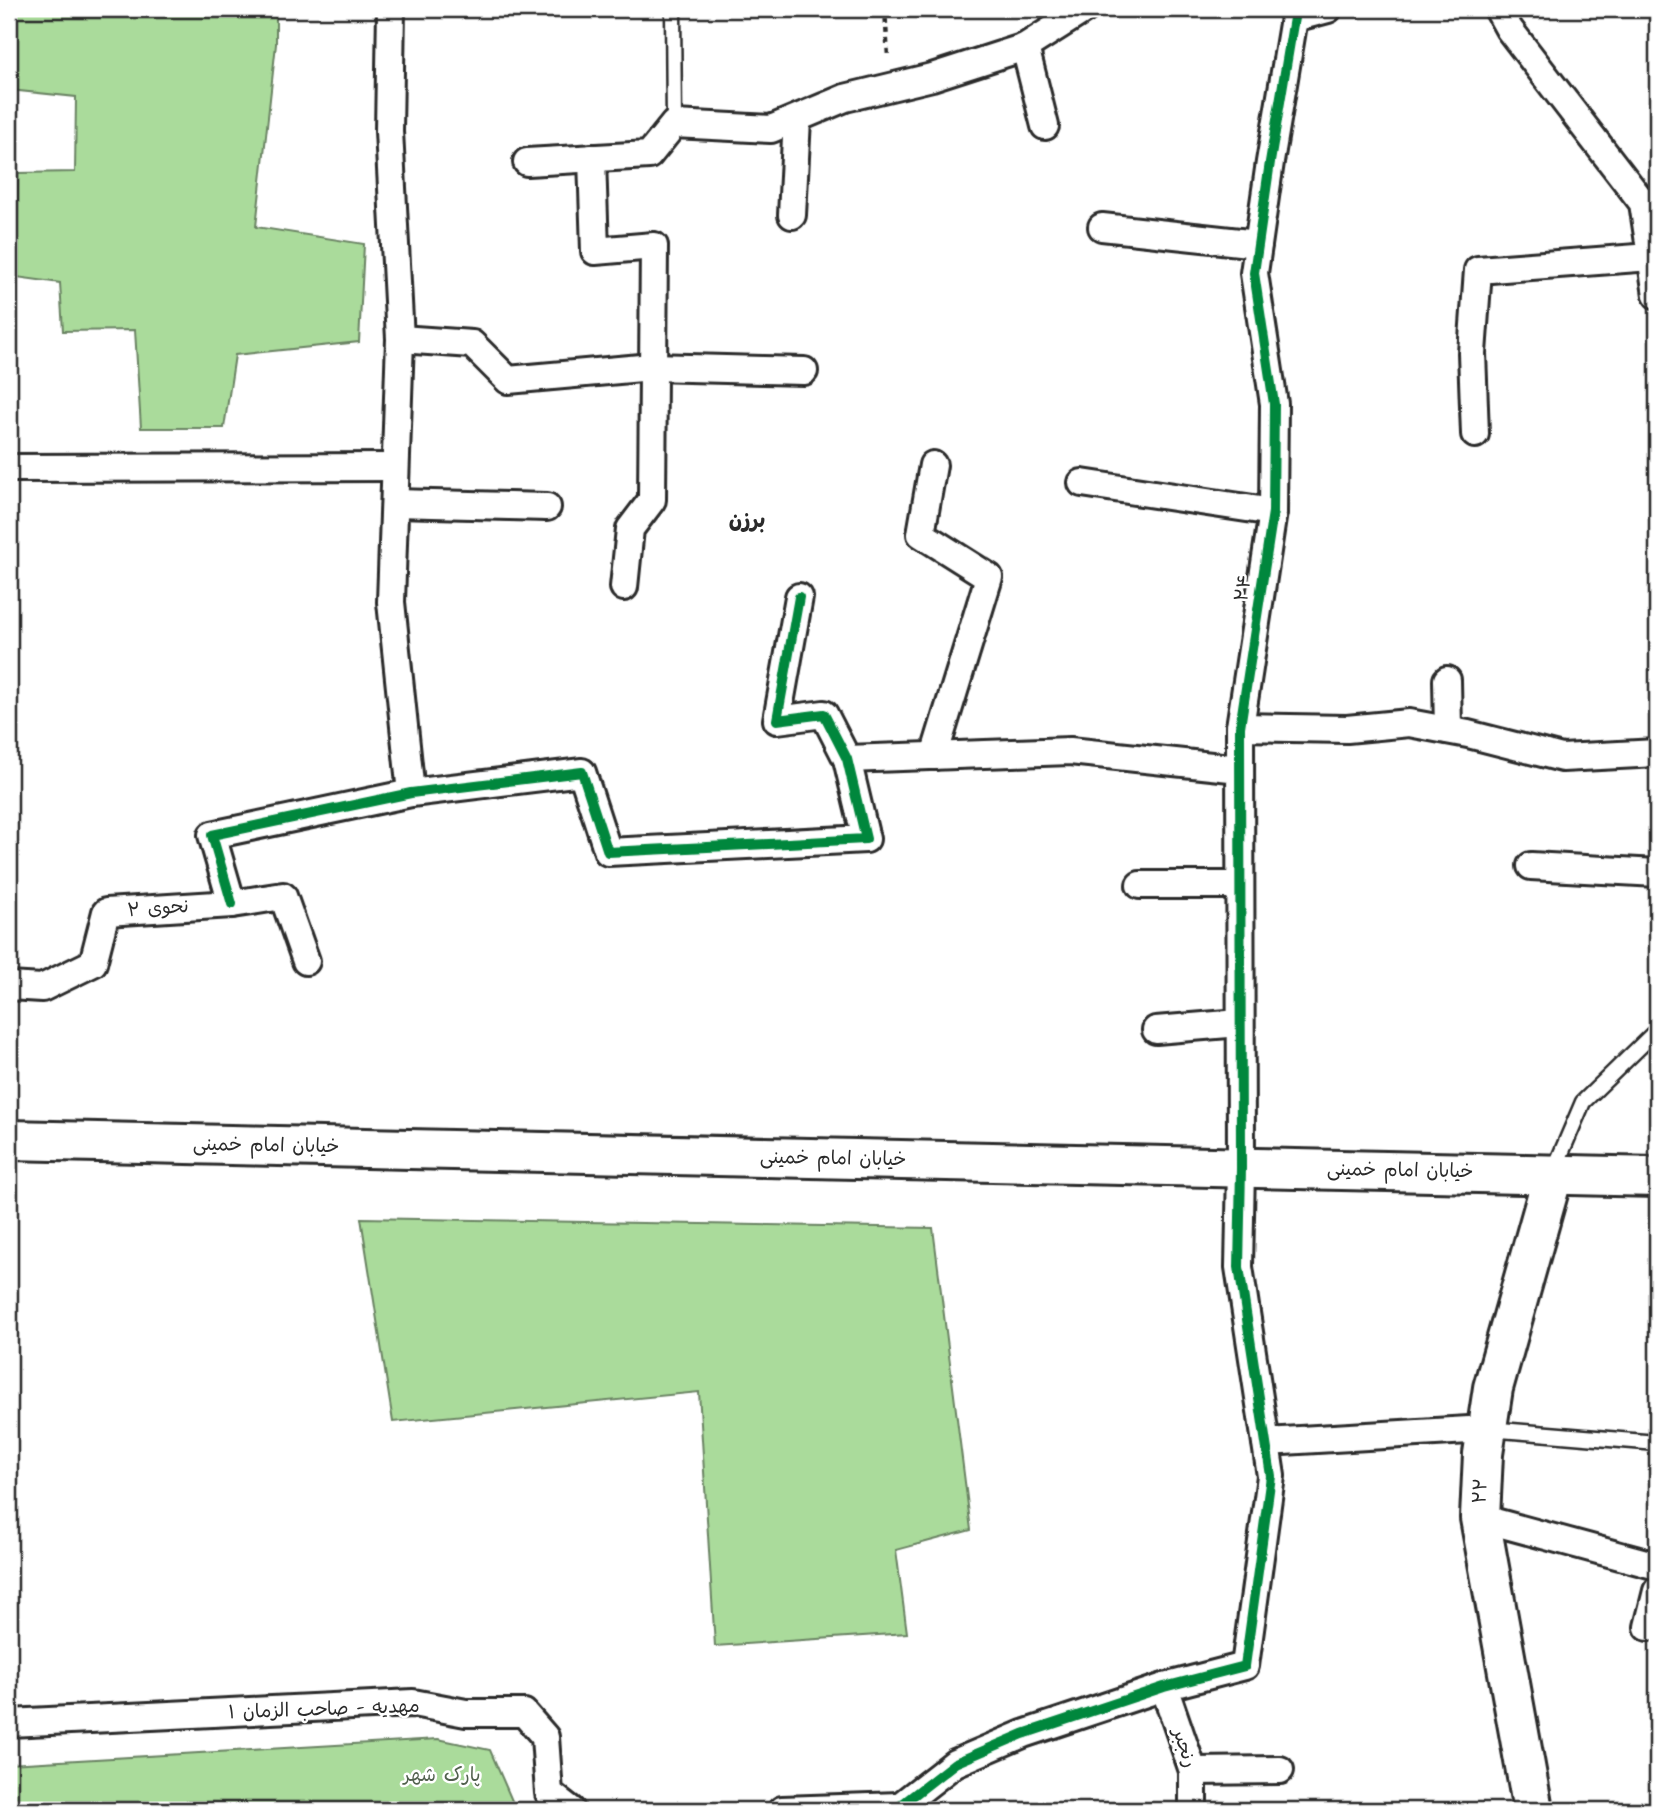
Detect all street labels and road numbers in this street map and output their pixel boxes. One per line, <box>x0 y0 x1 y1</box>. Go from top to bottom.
street label: ۲۴ <box>1227 572 1261 604</box>
street label: نحوی ۲ <box>126 892 190 926</box>
street label: خیابان امام خمینی <box>192 1130 340 1162</box>
street label: خیابان امام خمینی <box>759 1143 907 1175</box>
street label: خیابان امام خمینی <box>1326 1155 1474 1187</box>
street label: ۲۲ <box>1465 1477 1497 1505</box>
street label: مهدیه - صاحب الزمان ۱ <box>228 1692 420 1728</box>
street label: رنجبر <box>1163 1722 1204 1772</box>

